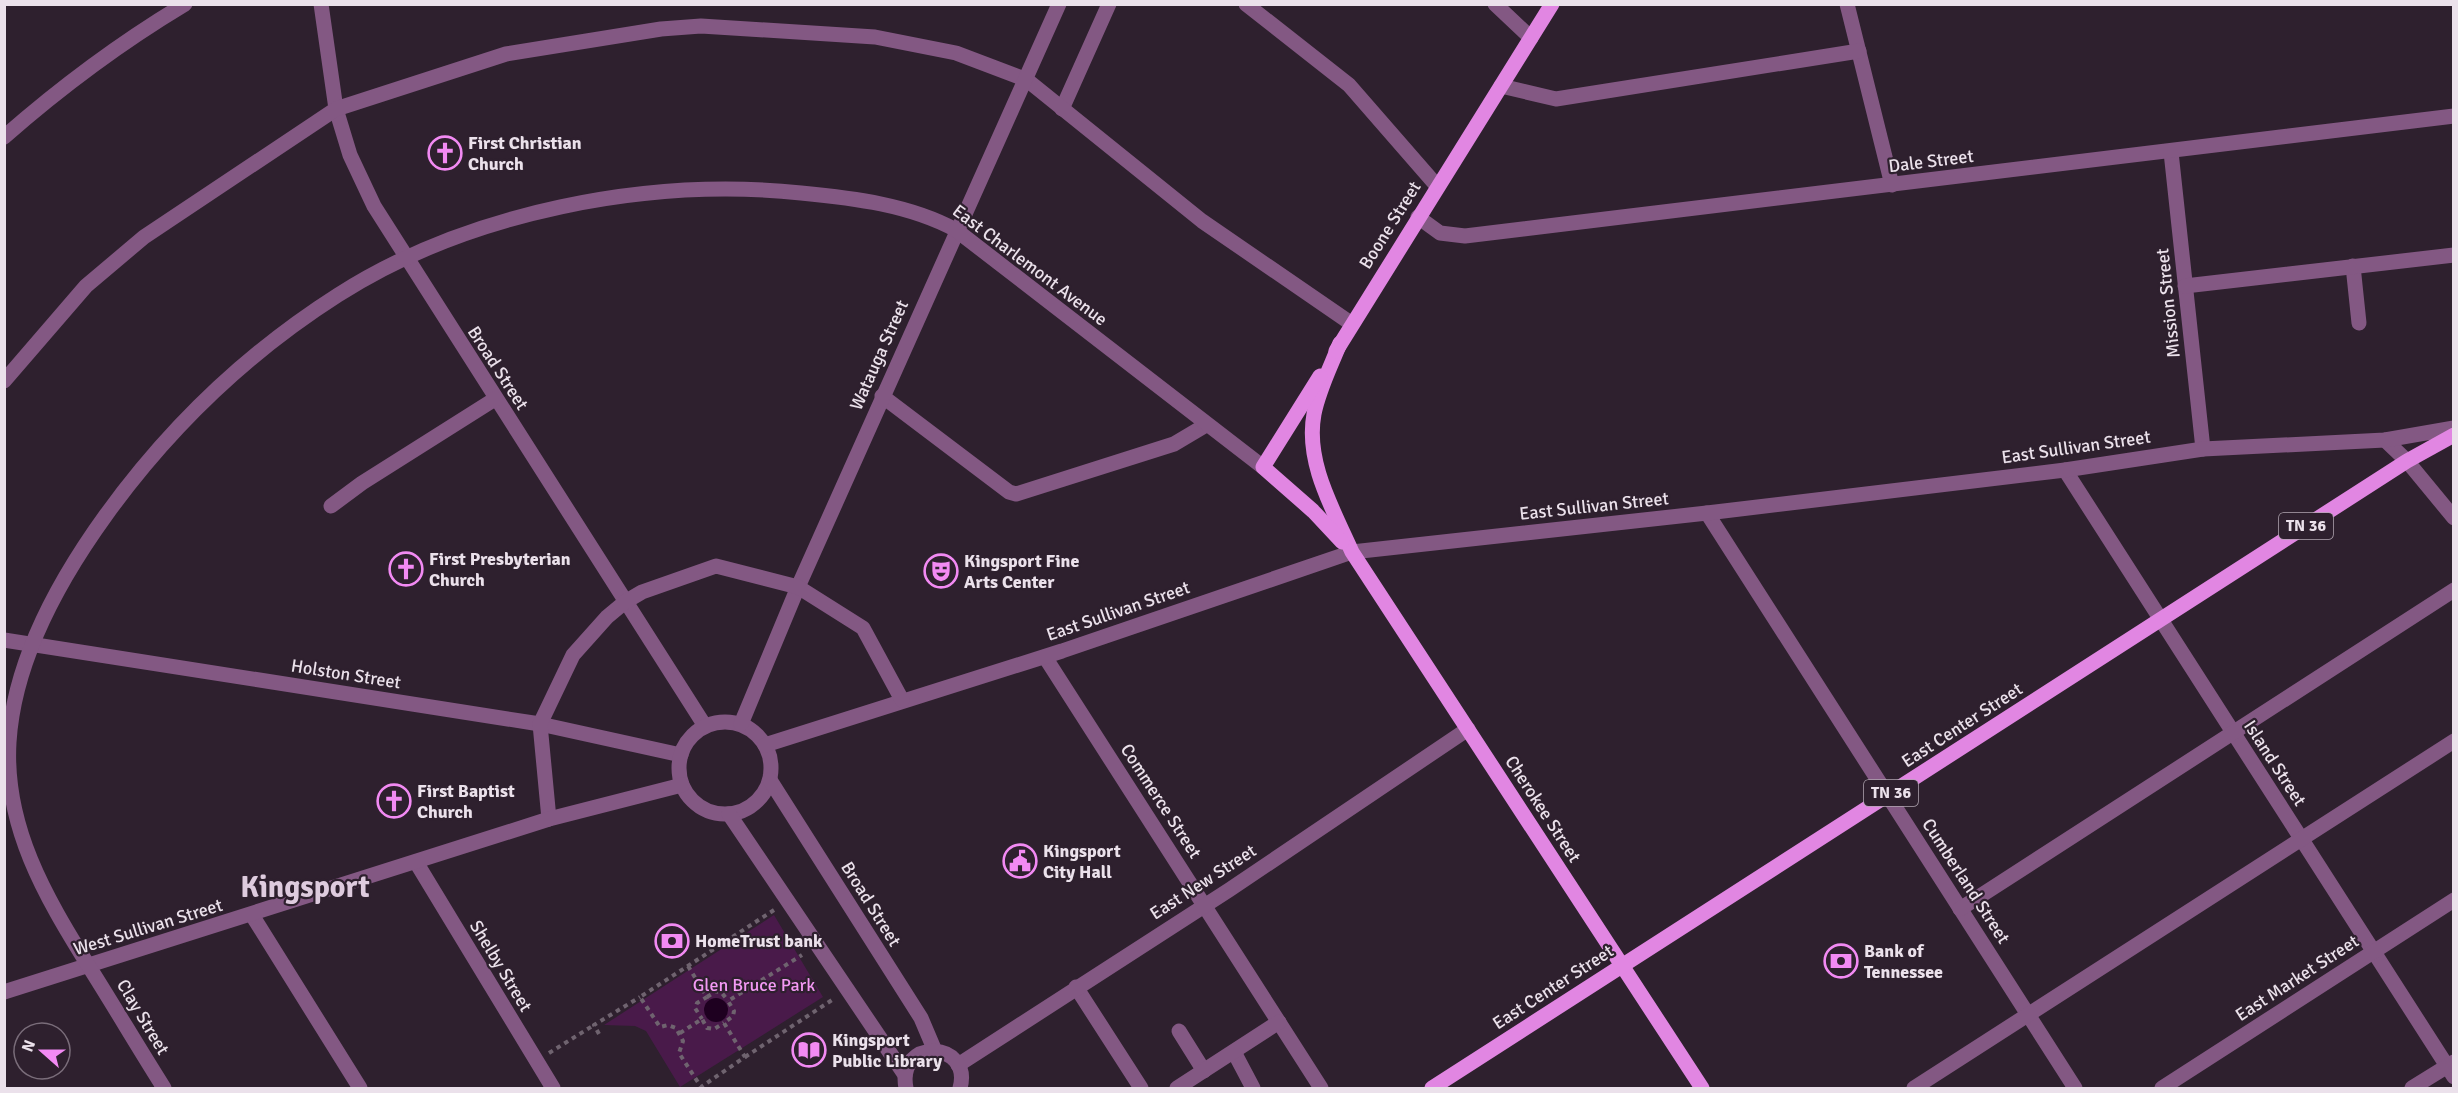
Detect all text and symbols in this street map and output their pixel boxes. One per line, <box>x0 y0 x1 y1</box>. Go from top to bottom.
place label: First Christian Church <box>468 132 582 175</box>
church icon: First Christian Church <box>427 135 463 171</box>
street label: Dale Street <box>1887 145 1975 177</box>
street label: Boone Street <box>1354 177 1426 273</box>
street label: East Charlemont Avenue <box>948 200 1112 330</box>
street label: Mission Street <box>2151 247 2185 359</box>
street label: Watauga Street <box>845 296 913 414</box>
street label: Broad Street <box>463 322 533 414</box>
street label: East Sullivan Street <box>2000 426 2152 468</box>
street label: East Sullivan Street <box>1518 487 1670 525</box>
road number: TN 36 <box>2279 513 2333 539</box>
place label: First Presbyterian Church <box>429 548 571 591</box>
place label: Kingsport Fine Arts Center <box>964 550 1079 593</box>
church icon: First Presbyterian Church <box>388 551 424 587</box>
theatre icon: Kingsport Fine Arts Center <box>923 553 959 589</box>
street label: East Sullivan Street <box>1043 576 1193 646</box>
street label: Holston Street <box>290 654 402 694</box>
street label: East Center Street <box>1898 678 2026 772</box>
street label: Island Street <box>2239 716 2311 810</box>
street label: Commerce Street <box>1116 740 1206 862</box>
street label: Cherokee Street <box>1500 751 1586 867</box>
place label: First Baptist Church <box>417 780 515 823</box>
road number: TN 36 <box>1864 780 1918 806</box>
church icon: First Baptist Church <box>376 783 412 819</box>
street label: Cumberland Street <box>1917 814 2015 948</box>
street label: East New Street <box>1146 839 1260 925</box>
place label: Kingsport City Hall <box>1043 840 1121 883</box>
public building icon: Kingsport City Hall <box>1002 843 1038 879</box>
street label: Broad Street <box>836 858 906 950</box>
district label: Kingsport <box>240 869 370 906</box>
street label: West Sullivan Street <box>71 894 225 960</box>
street label: Shelby Street <box>465 916 537 1016</box>
bank icon: HomeTrust bank <box>654 923 690 959</box>
place label: HomeTrust bank <box>695 930 823 952</box>
street label: East Market Street <box>2231 930 2363 1026</box>
street label: East Center Street <box>1489 940 1617 1034</box>
place label: Bank of Tennessee <box>1864 940 1943 983</box>
bank icon: Bank of Tennessee <box>1823 943 1859 979</box>
park label: Glen Bruce Park <box>693 974 815 996</box>
street label: Clay Street <box>112 975 174 1059</box>
north arrow <box>12 1021 72 1081</box>
place label: Kingsport Public Library <box>832 1029 942 1072</box>
library icon: Kingsport Public Library <box>791 1032 827 1068</box>
text: N <box>18 1037 40 1055</box>

